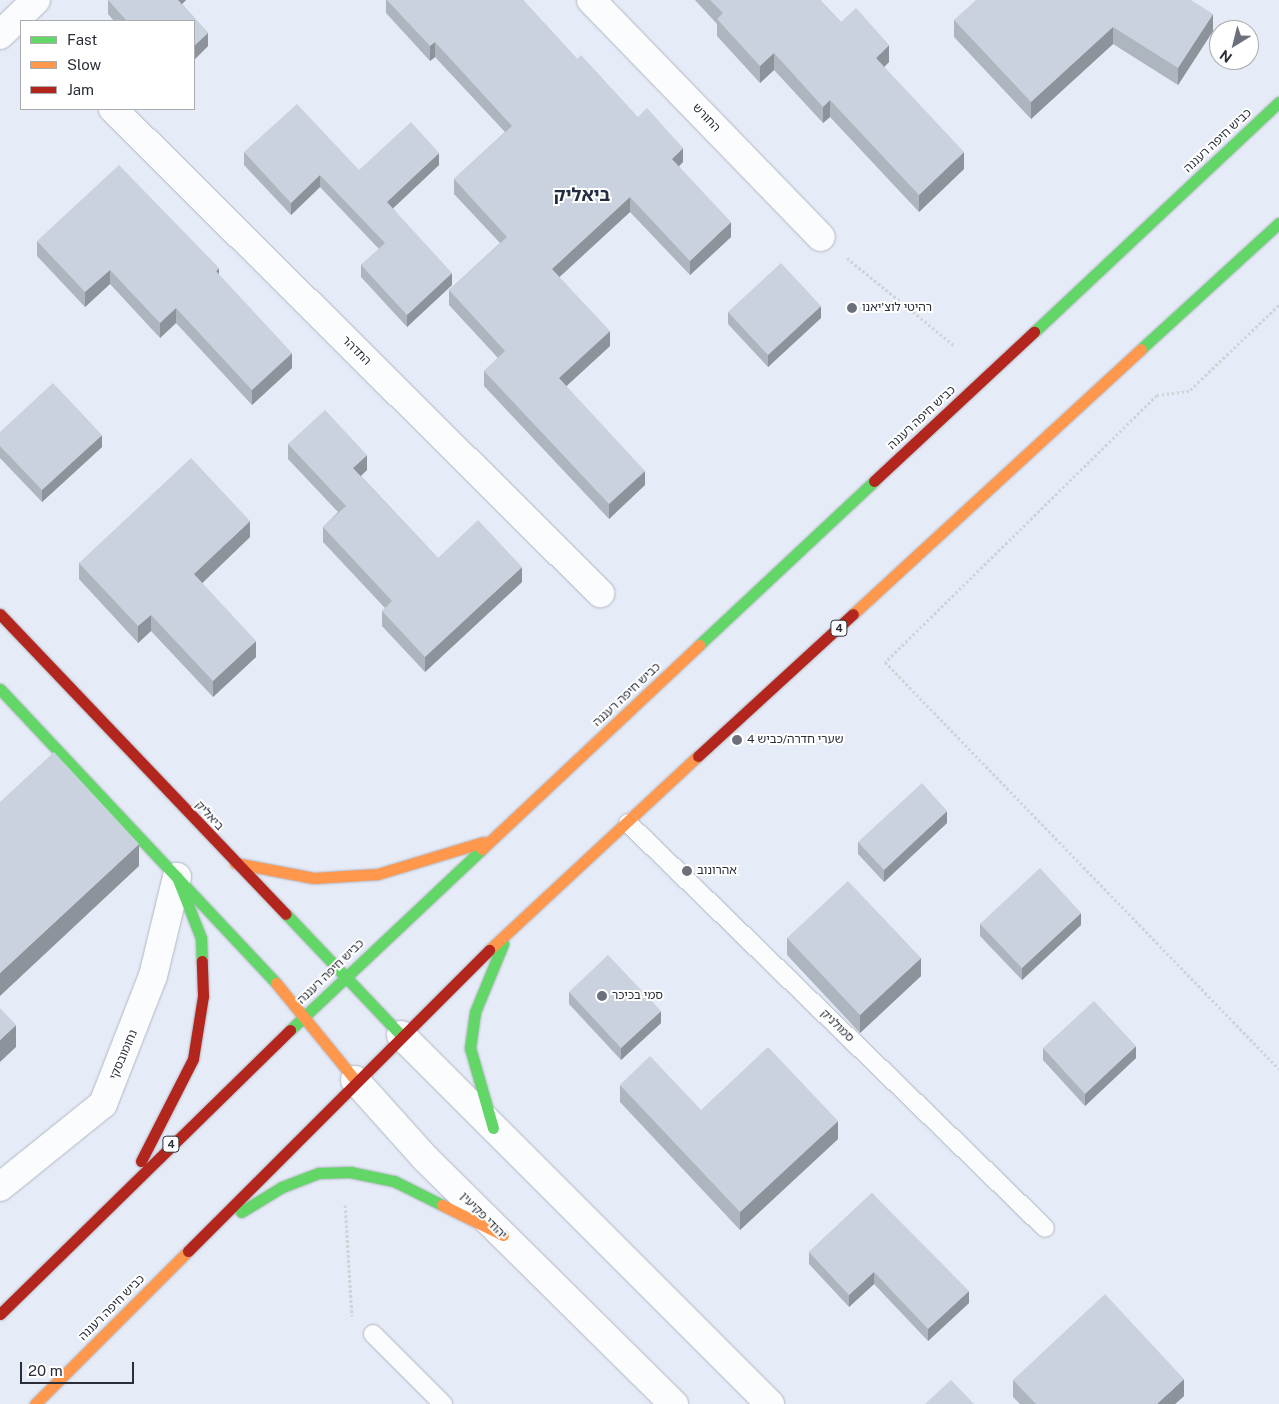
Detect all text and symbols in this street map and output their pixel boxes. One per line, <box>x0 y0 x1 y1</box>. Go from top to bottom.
legend <box>20 20 195 110</box>
north arrow <box>1209 20 1259 70</box>
text: Fast <box>67 31 97 48</box>
text: N <box>1217 47 1235 66</box>
text: Slow <box>67 56 101 73</box>
text: Jam <box>67 81 94 98</box>
street label: החורש <box>689 101 723 135</box>
street label: כביש חיפה רעננה <box>1181 106 1255 176</box>
district label: ביאליק <box>554 184 610 206</box>
place label: רהיטי לוצ'יאנו <box>862 301 932 315</box>
marker: רהיטי לוצ'יאנו <box>846 302 858 314</box>
street label: התדהר <box>338 333 374 369</box>
street label: כביש חיפה רעננה <box>885 383 959 453</box>
road number: 4 <box>830 620 848 636</box>
street label: כביש חיפה רעננה <box>590 660 664 730</box>
place label: שערי חדרה/כביש 4 <box>747 733 843 747</box>
marker: שערי חדרה/כביש 4 <box>731 734 743 746</box>
street label: ביאליק <box>192 798 226 834</box>
place label: אהרונוב <box>697 864 737 878</box>
marker: אהרונוב <box>681 865 693 877</box>
street label: כביש חיפה רעננה <box>295 937 367 1007</box>
place label: סמי בכיכר <box>612 989 663 1003</box>
marker: סמי בכיכר <box>596 990 608 1002</box>
street label: סמולניק <box>817 1007 857 1045</box>
street label: נחומובסקי <box>107 1028 141 1082</box>
road number: 4 <box>162 1136 180 1152</box>
street label: יהודי פקיעין <box>457 1190 509 1242</box>
street label: כביש חיפה רעננה <box>76 1272 148 1344</box>
scale bar <box>22 1352 136 1384</box>
text: 20 m <box>28 1362 63 1379</box>

